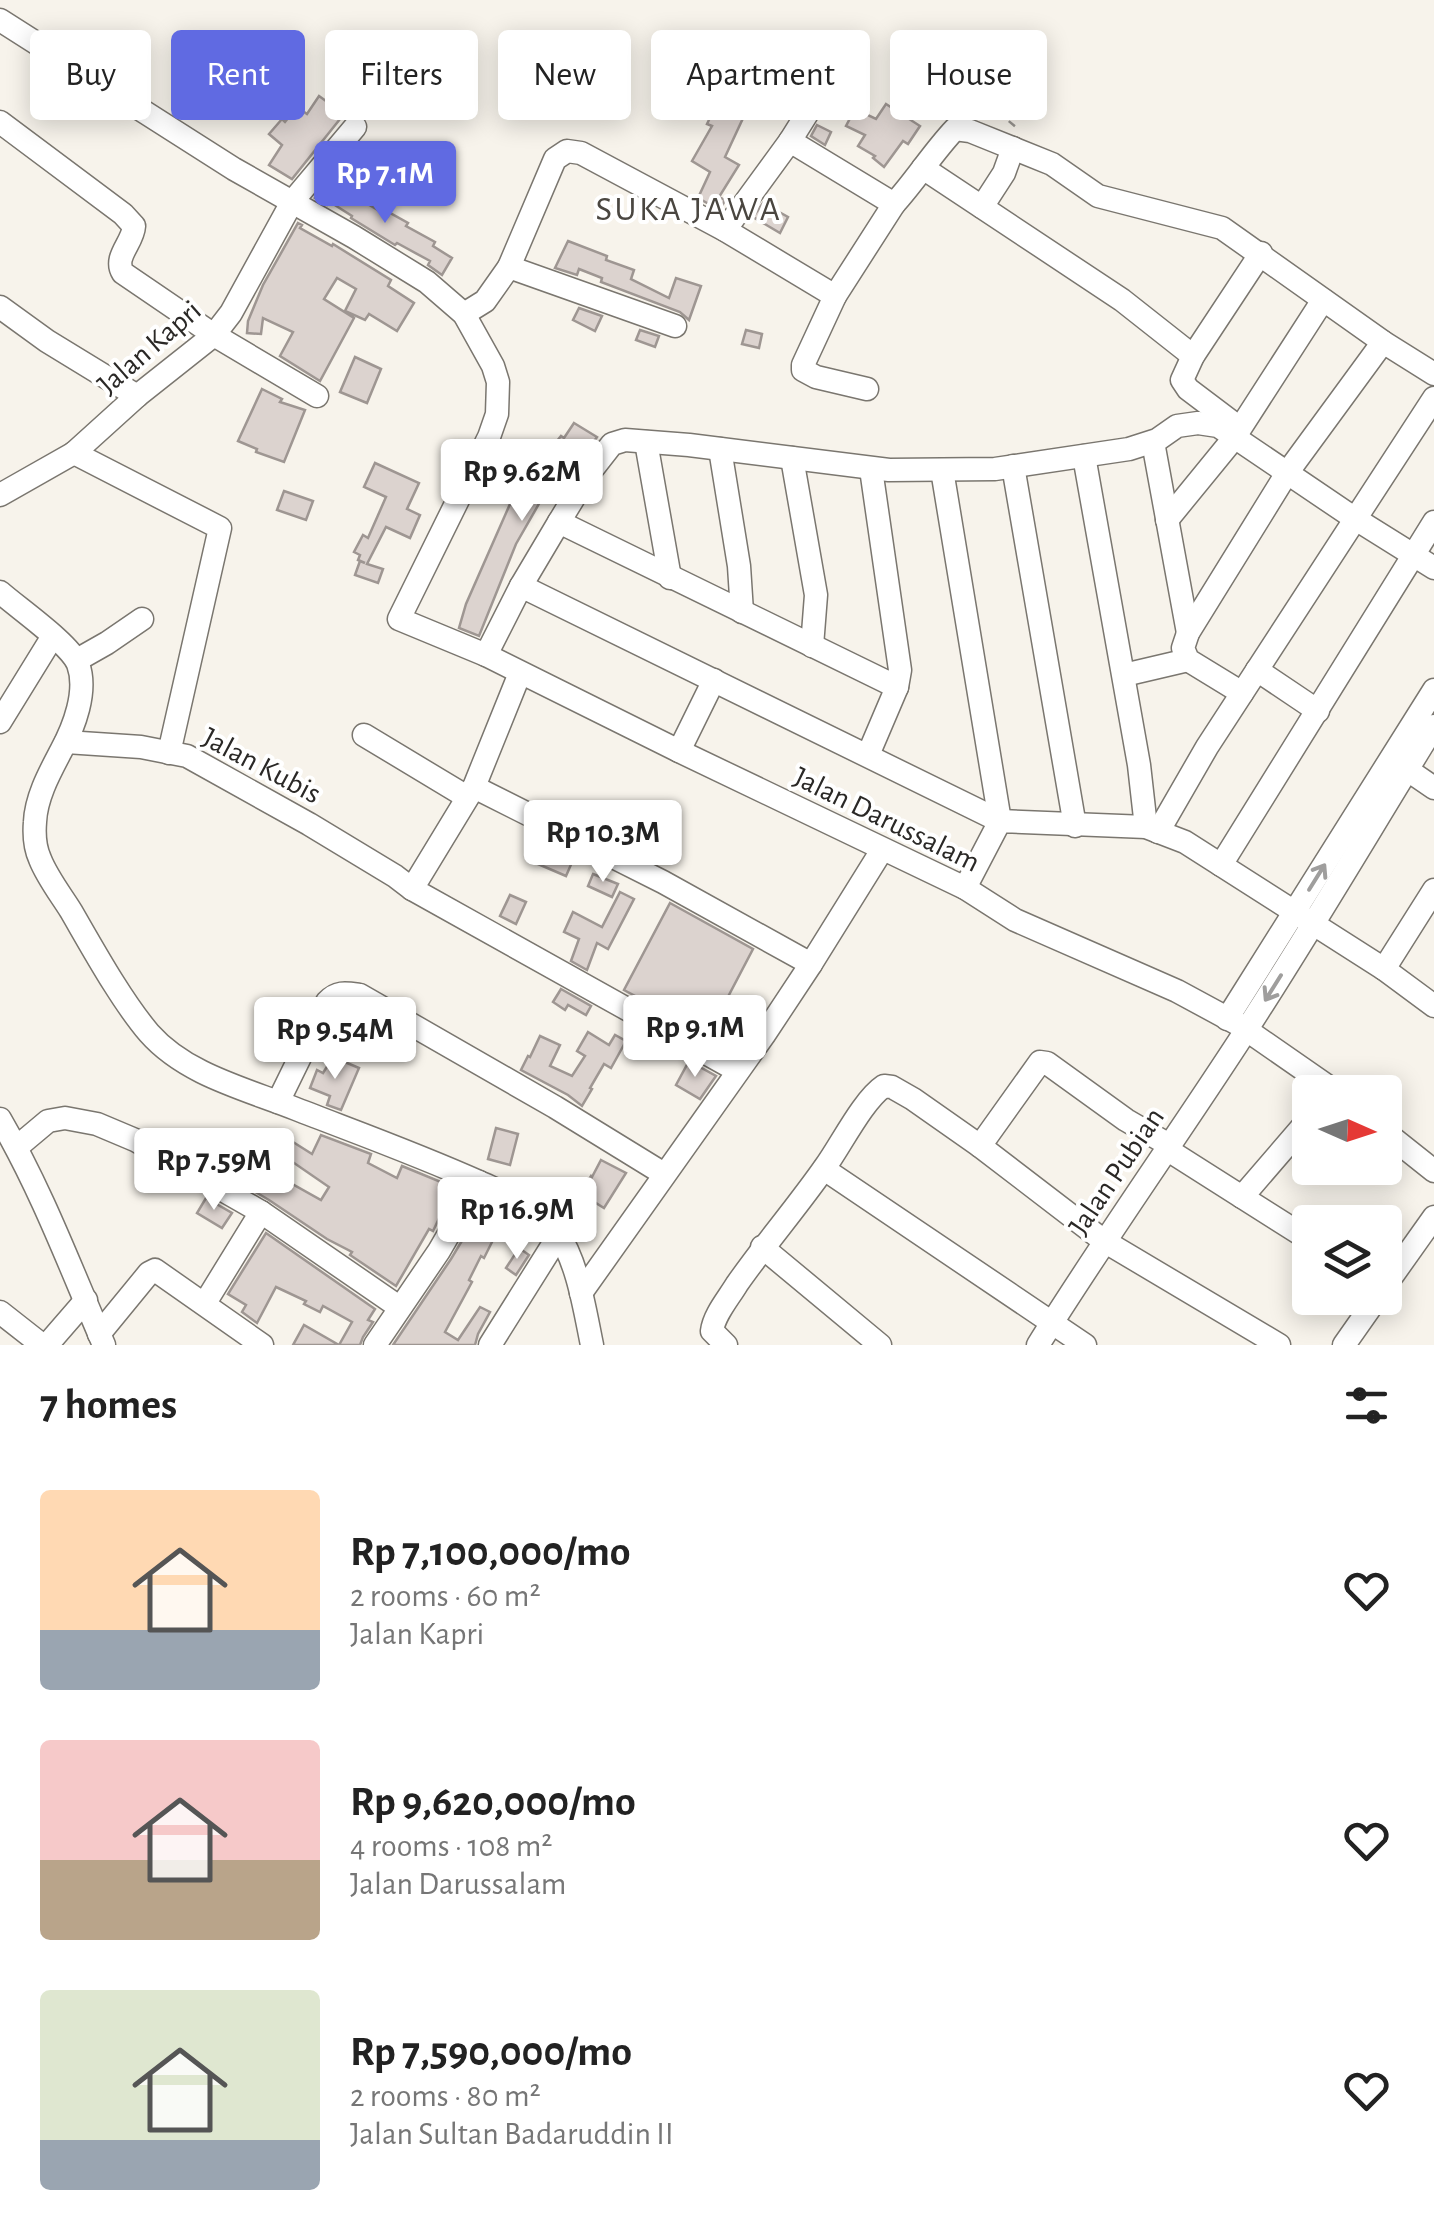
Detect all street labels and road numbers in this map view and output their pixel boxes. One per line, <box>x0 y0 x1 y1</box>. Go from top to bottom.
street label: Jalan Kapri <box>92 295 207 400</box>
street label: Jalan Kubis <box>198 722 326 809</box>
street label: Jalan Darussalam <box>789 762 984 878</box>
street label: Jalan Pubian <box>1064 1103 1170 1241</box>

